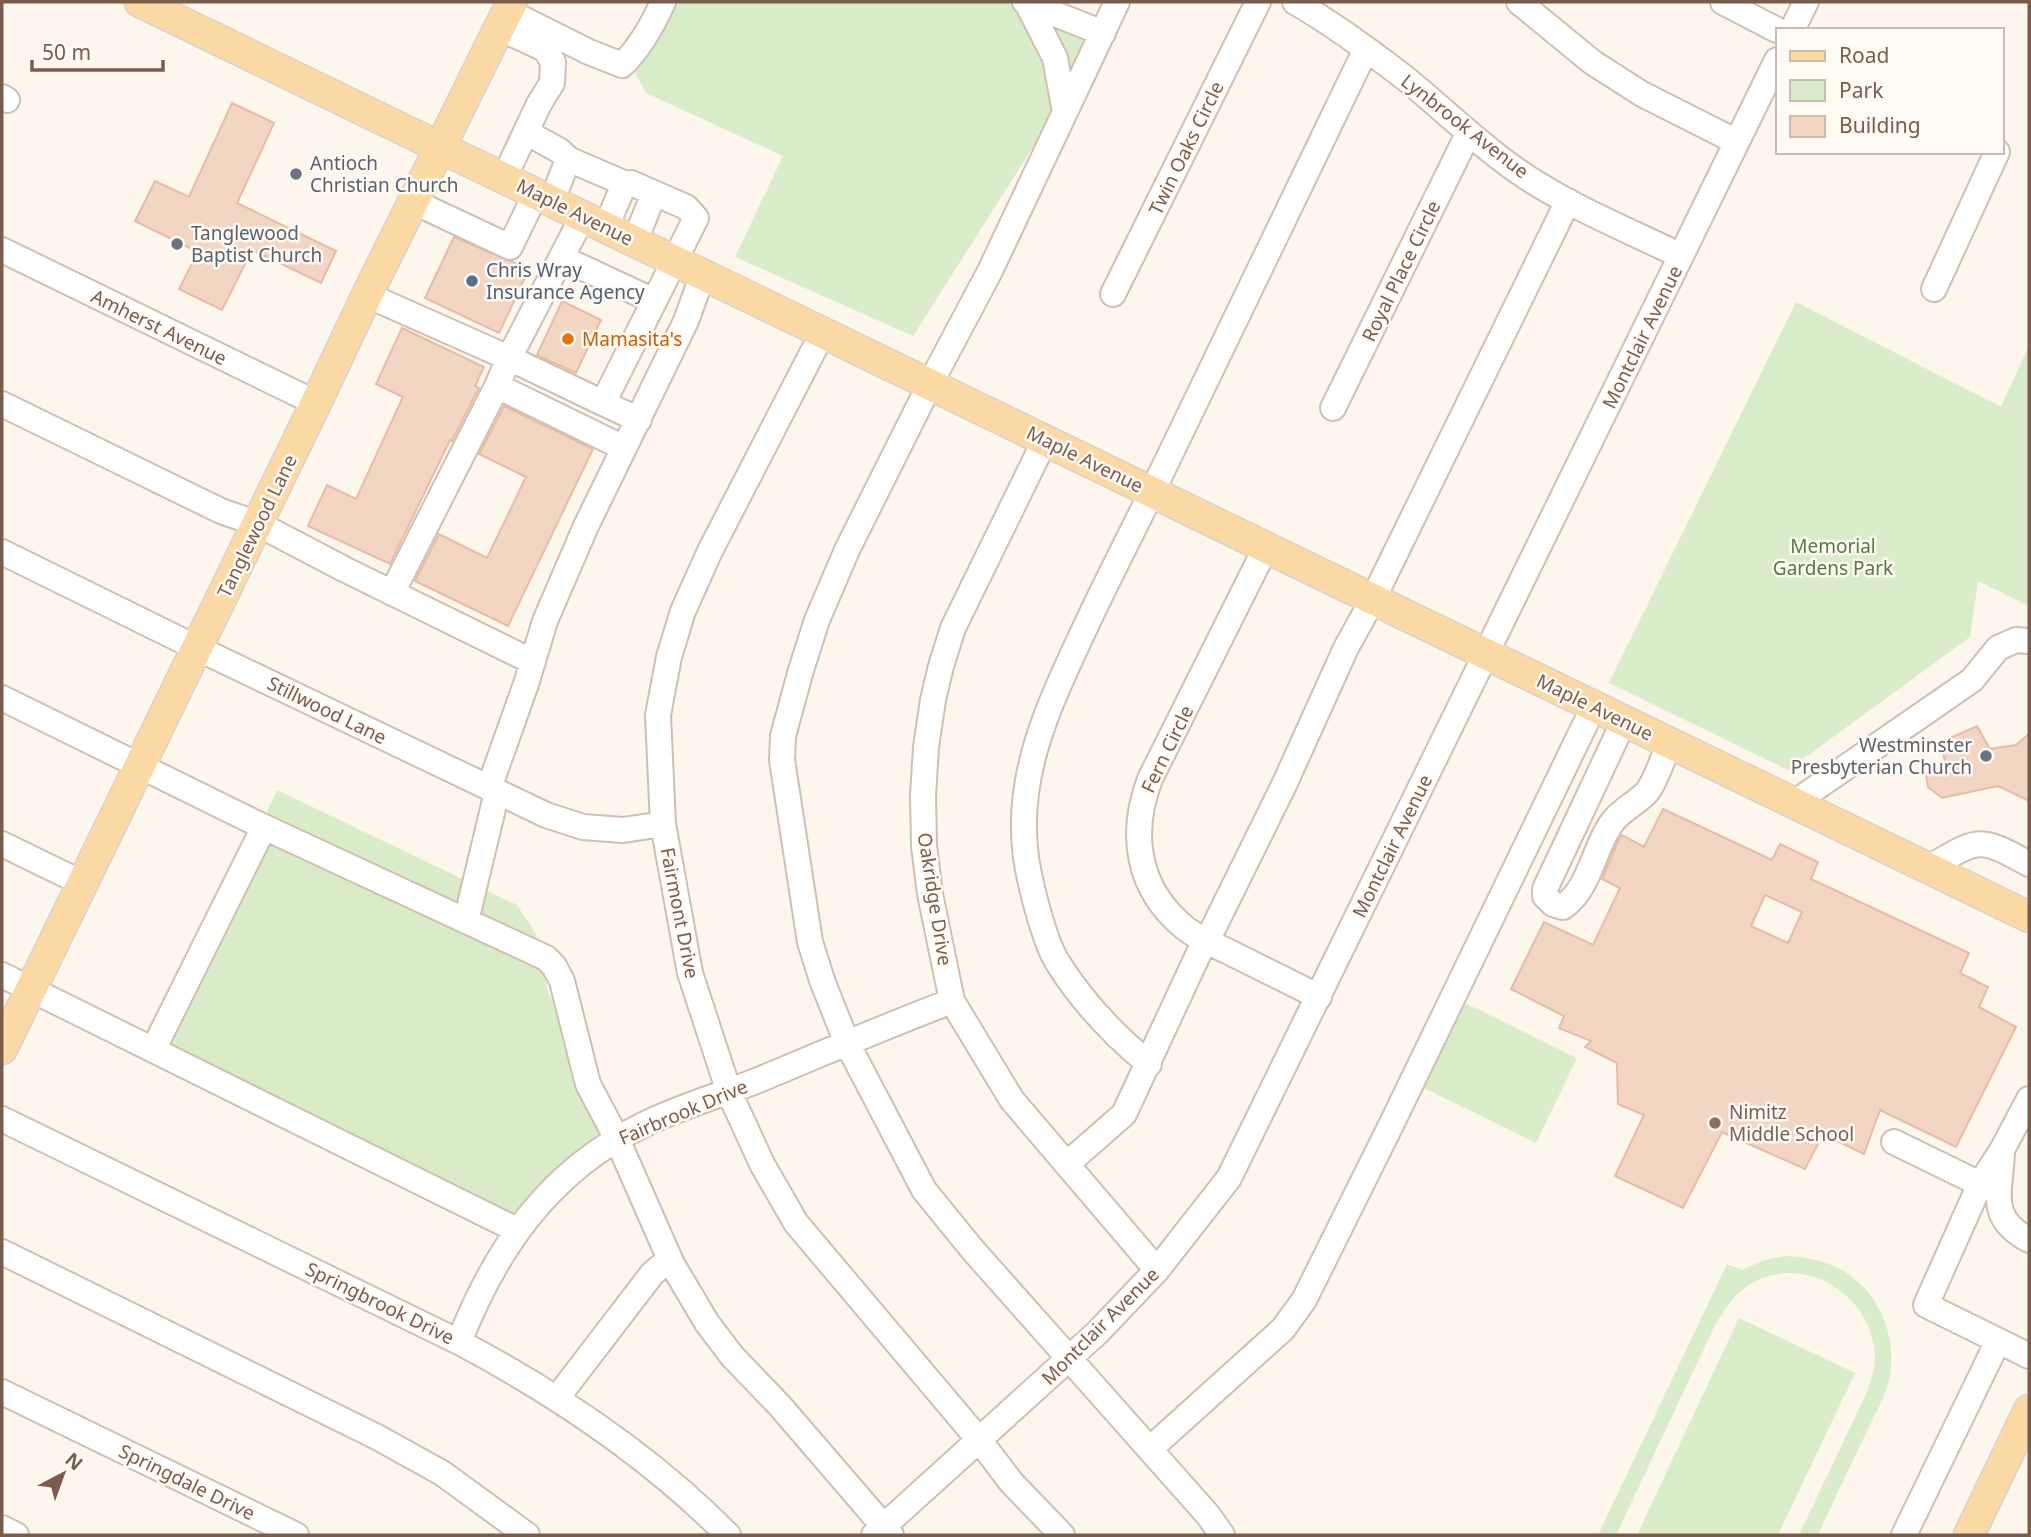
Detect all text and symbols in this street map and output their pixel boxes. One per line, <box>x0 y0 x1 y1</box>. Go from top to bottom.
scale bar <box>32 28 163 72</box>
legend <box>1776 28 2003 154</box>
text: 50 m <box>42 38 91 66</box>
text: Road <box>1839 41 1889 69</box>
street label: Lynbrook Avenue <box>1396 68 1534 184</box>
text: Park <box>1839 76 1884 104</box>
street label: Twin Oaks Circle <box>1142 77 1230 219</box>
text: Building <box>1839 111 1921 139</box>
place label: Antioch Christian Church <box>310 150 459 198</box>
marker: Antioch Christian Church <box>288 166 304 182</box>
street label: Maple Avenue <box>512 173 638 251</box>
street label: Royal Place Circle <box>1356 196 1446 346</box>
place label: Tanglewood Baptist Church <box>191 220 322 268</box>
marker: Tanglewood Baptist Church <box>169 236 185 252</box>
place label: Chris Wray Insurance Agency <box>486 257 645 305</box>
street label: Montclair Avenue <box>1596 261 1688 413</box>
marker: Chris Wray Insurance Agency <box>464 273 480 289</box>
street label: Amherst Avenue <box>87 283 231 371</box>
place label: Mamasita's <box>582 326 682 352</box>
marker: Mamasita's <box>560 331 576 347</box>
street label: Maple Avenue <box>1022 420 1148 498</box>
street label: Tanglewood Lane <box>211 450 303 602</box>
park label: Memorial Gardens Park <box>1773 533 1893 581</box>
street label: Maple Avenue <box>1532 668 1658 746</box>
street label: Stillwood Lane <box>263 670 391 750</box>
street label: Fern Circle <box>1135 701 1199 797</box>
place label: Westminster Presbyterian Church <box>1791 732 1972 780</box>
marker: Westminster Presbyterian Church <box>1978 748 1994 764</box>
street label: Montclair Avenue <box>1346 770 1438 922</box>
street label: Oakridge Drive <box>912 831 958 967</box>
street label: Fairmont Drive <box>655 845 705 981</box>
street label: Fairbrook Drive <box>615 1073 751 1151</box>
place label: Nimitz Middle School <box>1729 1099 1854 1147</box>
marker: Nimitz Middle School <box>1707 1115 1723 1131</box>
street label: Springbrook Drive <box>301 1256 459 1350</box>
street label: Montclair Avenue <box>1036 1262 1164 1390</box>
street label: Springdale Drive <box>115 1438 259 1526</box>
north arrow <box>28 1439 98 1509</box>
text: N <box>60 1446 89 1476</box>

